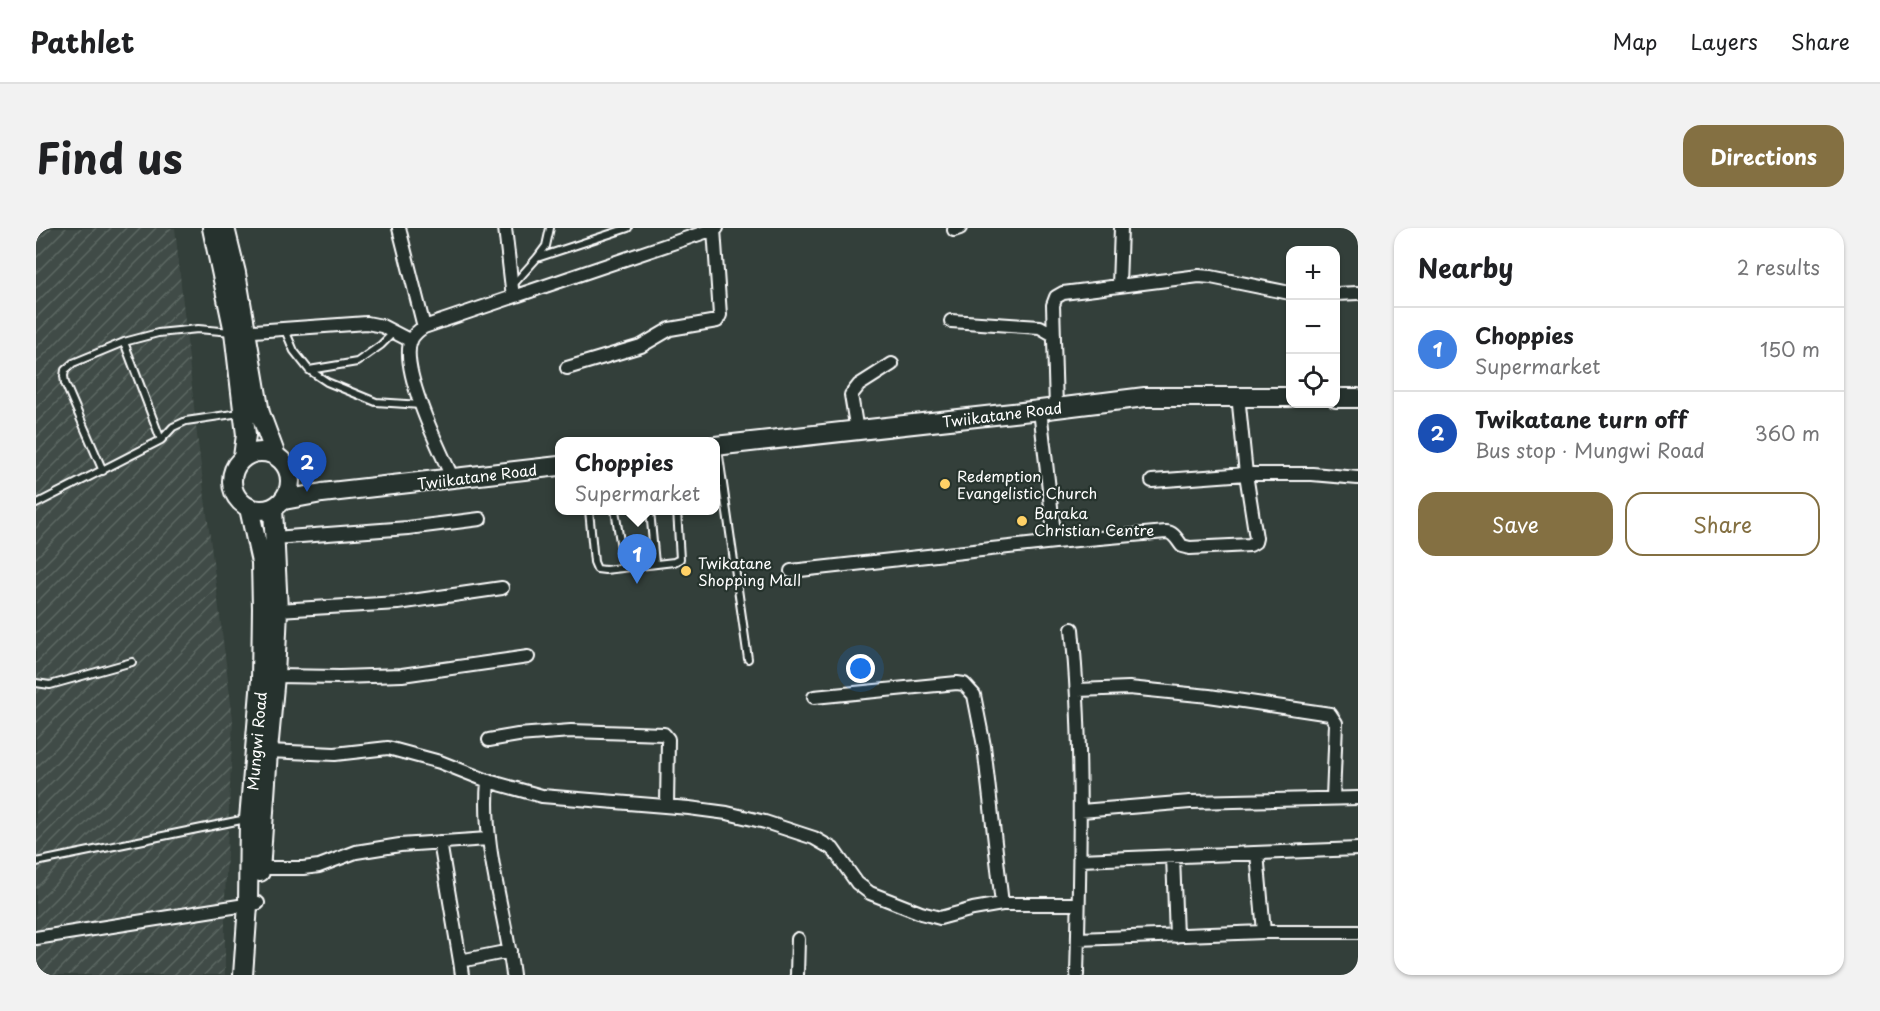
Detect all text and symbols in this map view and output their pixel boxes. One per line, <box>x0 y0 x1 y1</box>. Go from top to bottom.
text: Pathlet <box>30 20 134 63</box>
text: Map <box>1613 25 1657 57</box>
text: Layers <box>1690 25 1758 57</box>
text: Share <box>1791 25 1850 57</box>
text: Find us <box>36 125 183 188</box>
button: Directions <box>1683 125 1844 187</box>
map controls <box>1286 246 1340 408</box>
button: + <box>1286 246 1340 300</box>
text: Nearby <box>1418 248 1513 287</box>
text: 2 results <box>1737 252 1820 282</box>
button: − <box>1286 300 1340 354</box>
text: Choppies <box>1475 318 1574 351</box>
text: 1 <box>1433 334 1442 364</box>
text: 150 m <box>1760 334 1820 364</box>
text: Supermarket <box>1475 351 1601 381</box>
button: locate <box>1286 354 1340 408</box>
street label: Twiikatane Road <box>941 395 1063 433</box>
text: Twikatane turn off <box>1475 402 1687 435</box>
text: 2 <box>1430 418 1445 448</box>
text: 360 m <box>1754 418 1820 448</box>
text: Bus stop · Mungwi Road <box>1475 435 1705 465</box>
popup <box>555 437 720 515</box>
pin: 2 <box>288 442 326 492</box>
text: Choppies <box>575 445 674 478</box>
street label: Twiikatane Road <box>416 457 538 495</box>
place label: Redemption Evangelistic Church <box>957 464 1097 504</box>
marker: Redemption Evangelistic Church <box>938 477 952 491</box>
text: Supermarket <box>575 478 700 508</box>
button: Save <box>1418 492 1613 556</box>
button: Share <box>1625 492 1820 556</box>
place label: Baraka Christian Centre <box>1034 501 1154 541</box>
marker: Baraka Christian Centre <box>1015 514 1029 528</box>
pin: 1 <box>618 534 656 584</box>
place label: Twikatane Shopping Mall <box>698 551 801 591</box>
marker: Twikatane Shopping Mall <box>679 564 693 578</box>
your location <box>846 654 875 683</box>
street label: Mungwi Road <box>240 690 272 791</box>

